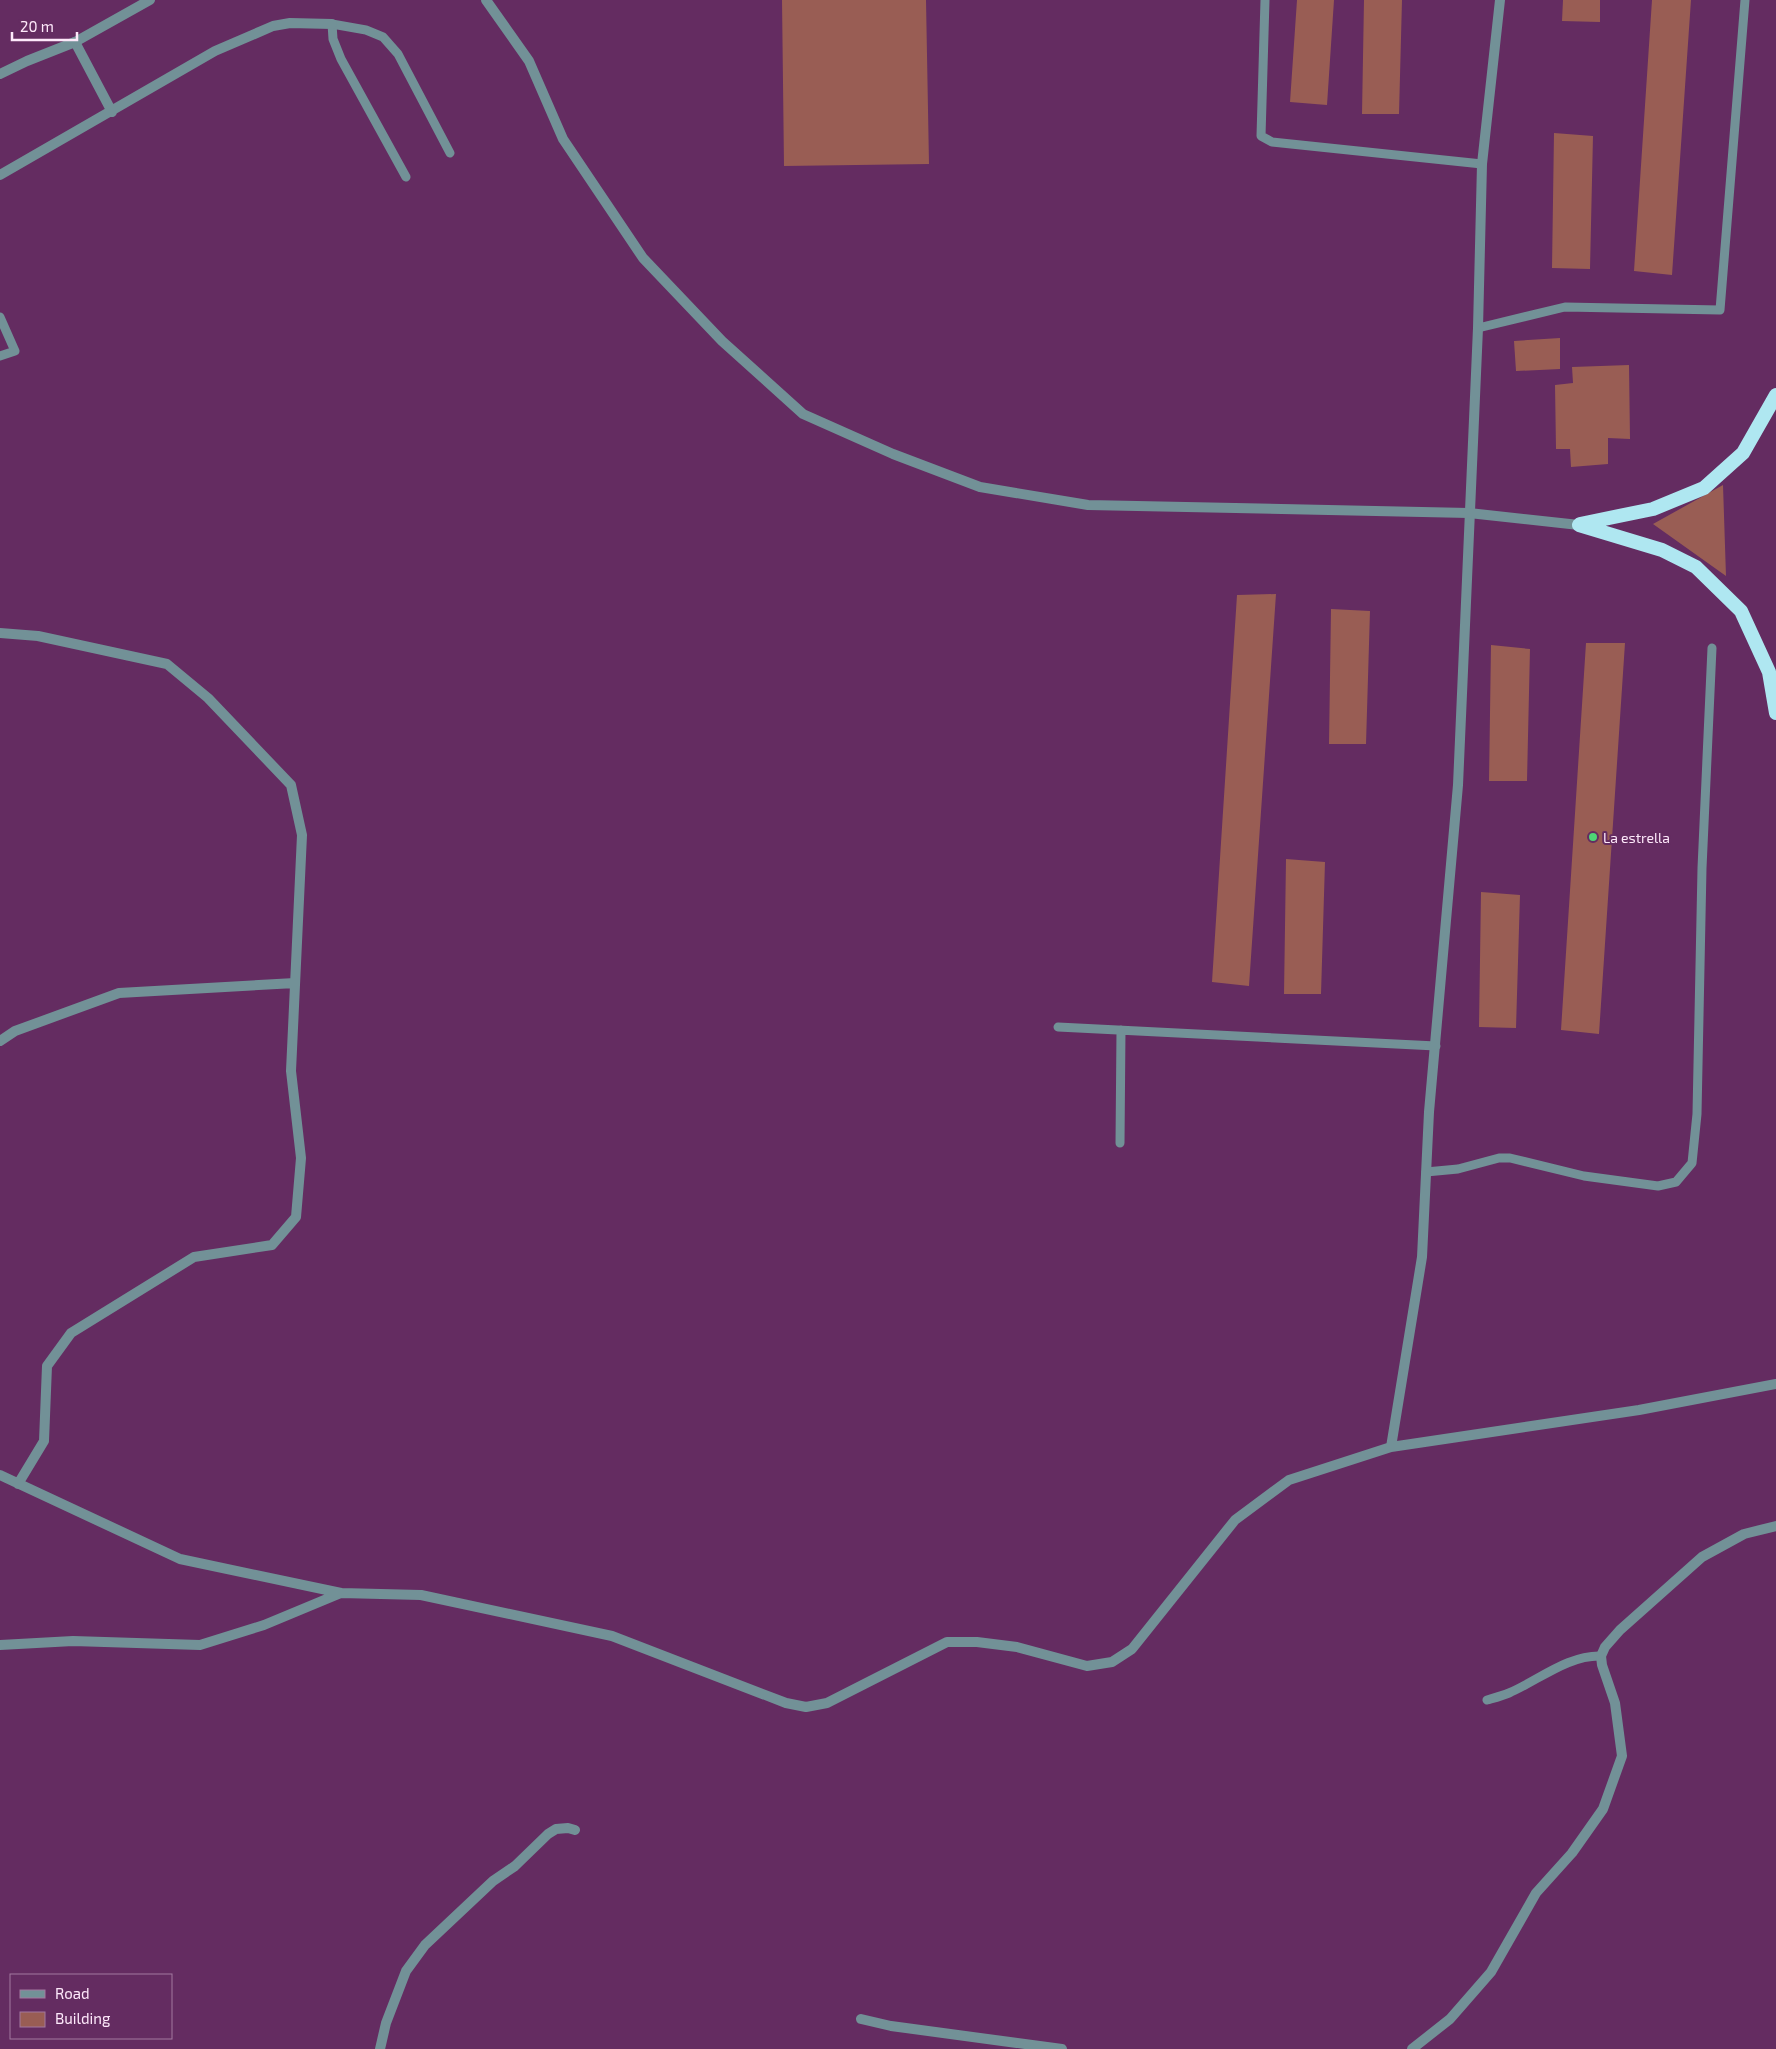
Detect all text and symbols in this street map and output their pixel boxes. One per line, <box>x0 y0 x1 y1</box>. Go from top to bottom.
scale bar <box>12 10 78 42</box>
text: 20 m <box>20 17 54 35</box>
place label: La estrella <box>1603 829 1670 846</box>
marker: La estrella <box>1587 831 1599 843</box>
legend <box>10 1974 172 2039</box>
text: Road <box>55 1984 90 2002</box>
text: Building <box>55 2009 111 2027</box>

